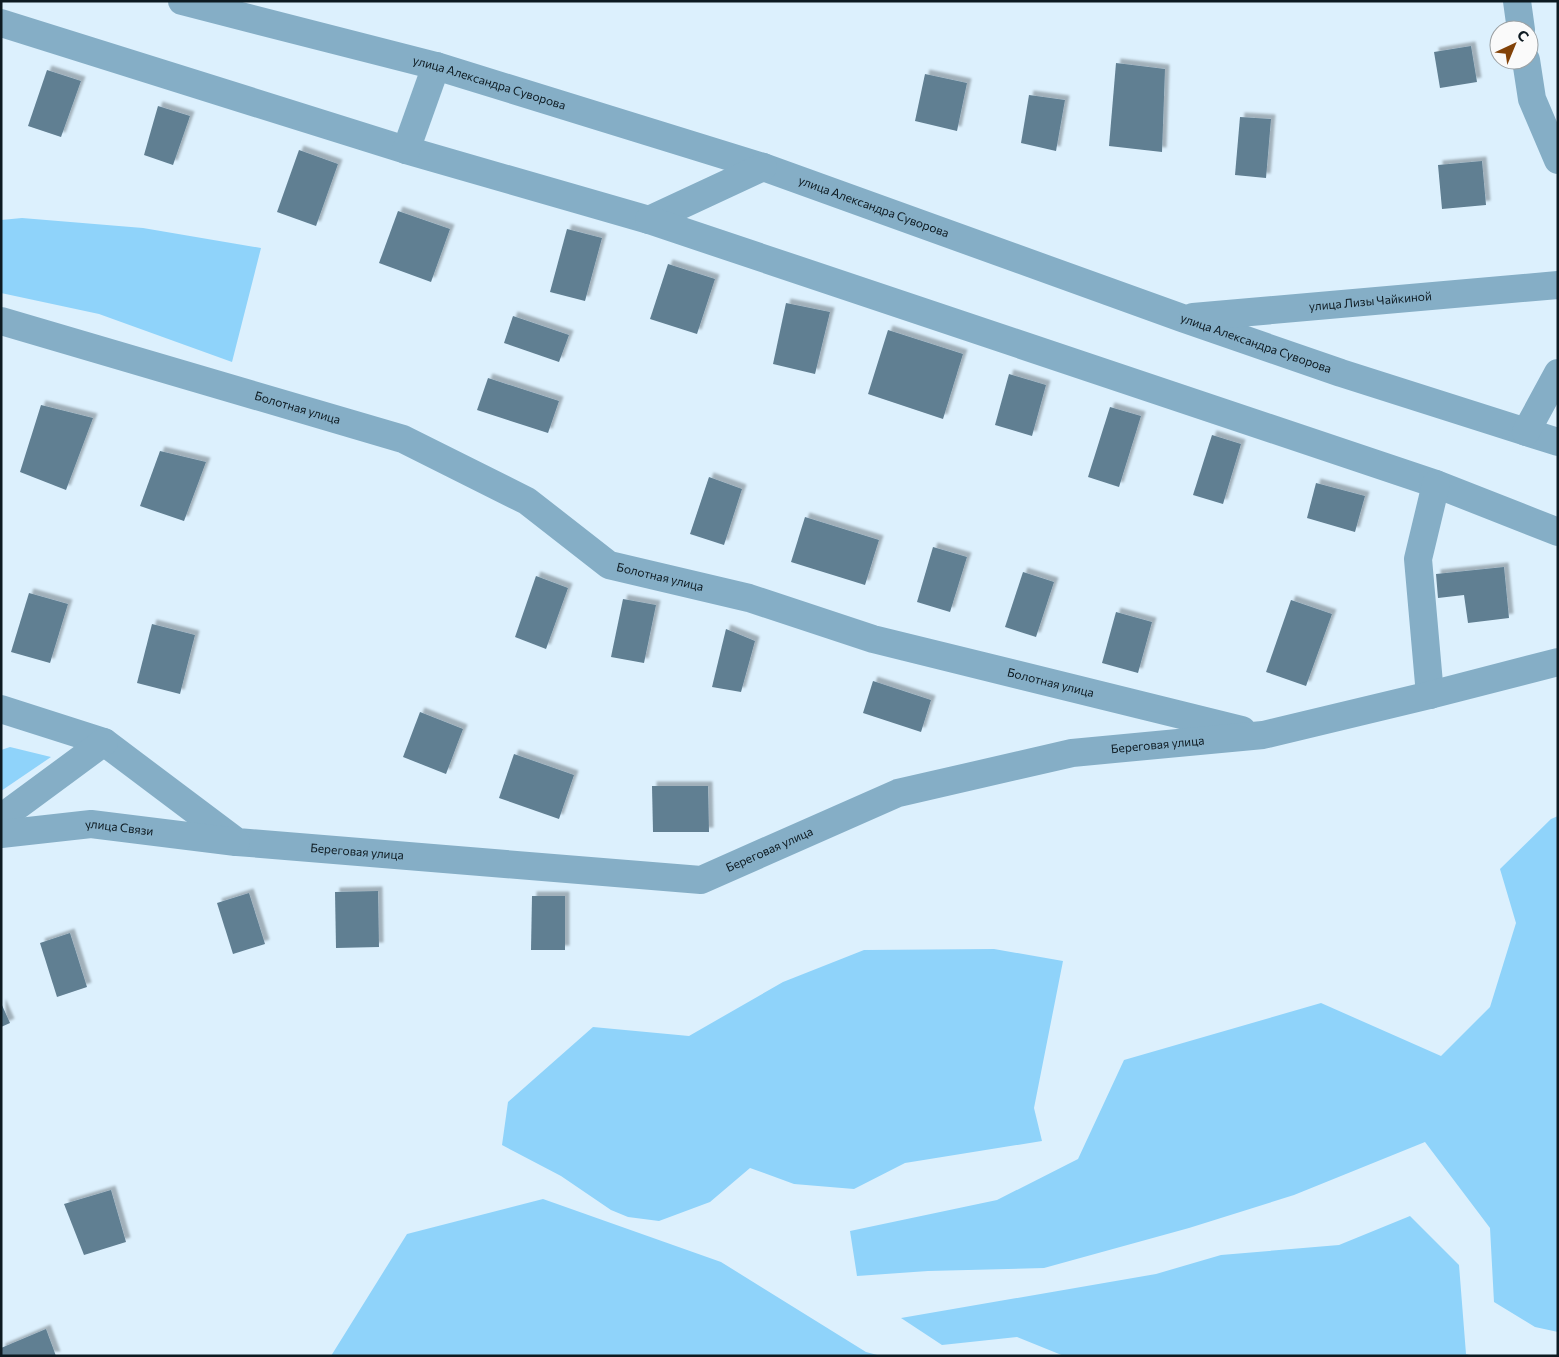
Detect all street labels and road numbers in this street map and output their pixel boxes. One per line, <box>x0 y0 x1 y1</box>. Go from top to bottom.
street label: улица Александра Суворова <box>412 52 568 112</box>
street label: улица Александра Суворова <box>797 172 951 239</box>
street label: улица Лизы Чайкиной <box>1308 288 1432 313</box>
street label: улица Александра Суворова <box>1179 310 1334 375</box>
street label: Болотная улица <box>253 388 342 426</box>
street label: Болотная улица <box>615 559 705 593</box>
street label: Болотная улица <box>1006 664 1096 699</box>
street label: Береговая улица <box>1110 733 1205 755</box>
street label: улица Связи <box>84 816 154 838</box>
street label: Береговая улица <box>723 824 815 874</box>
street label: Береговая улица <box>310 840 404 862</box>

